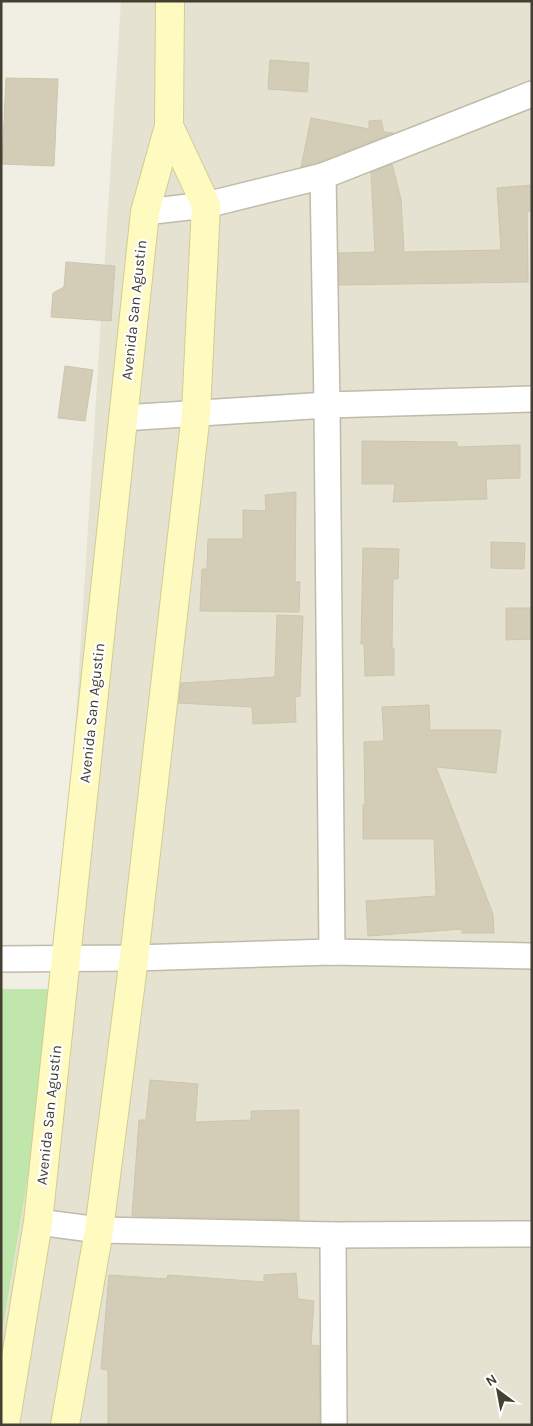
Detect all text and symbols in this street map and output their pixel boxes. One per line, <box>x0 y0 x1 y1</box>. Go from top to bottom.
street label: Avenida San Agustin <box>118 239 150 381</box>
street label: Avenida San Agustin <box>76 642 108 784</box>
street label: Avenida San Agustin <box>33 1044 65 1186</box>
north arrow <box>473 1366 523 1416</box>
text: N <box>483 1371 500 1390</box>

